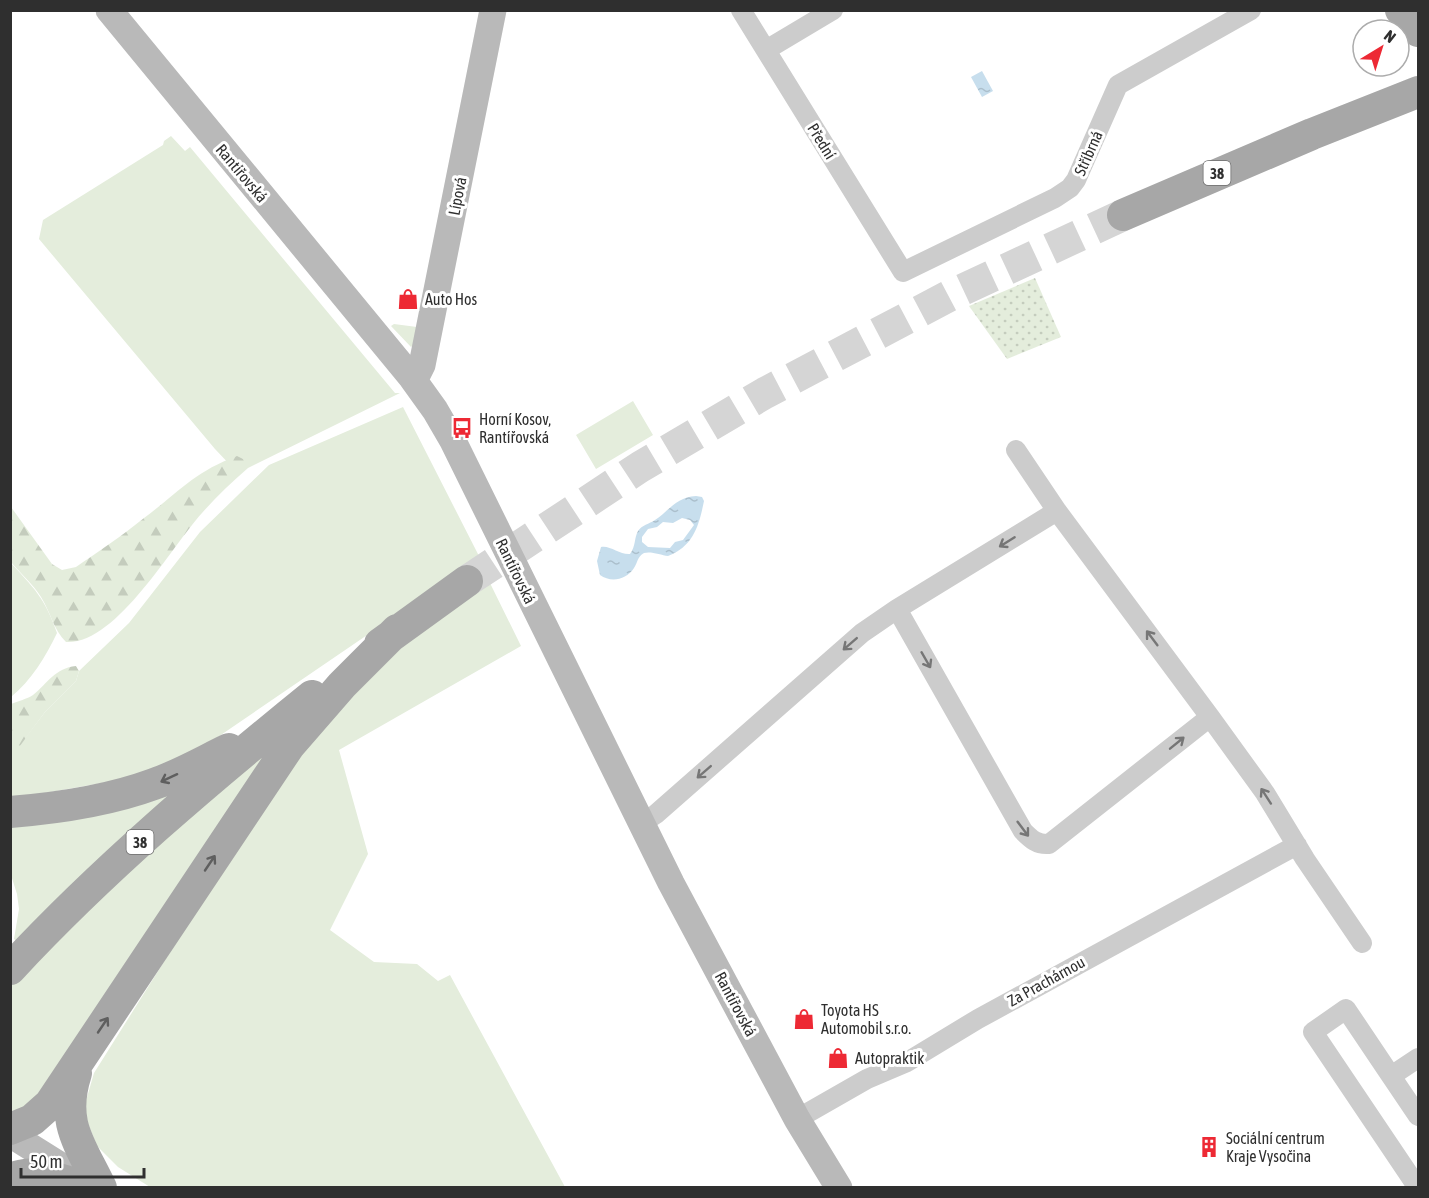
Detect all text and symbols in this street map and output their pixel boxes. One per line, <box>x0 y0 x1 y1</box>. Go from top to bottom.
north arrow <box>1351 18 1411 78</box>
text: N <box>1381 26 1400 46</box>
street label: Přední <box>804 120 840 162</box>
street label: Stříbrná <box>1070 128 1106 178</box>
street label: Rantířovská <box>213 140 271 206</box>
road number: 38 <box>1204 161 1230 185</box>
street label: Lípová <box>444 175 471 217</box>
shop icon: Auto Hos <box>396 287 420 311</box>
place label: Auto Hos <box>425 290 478 308</box>
place label: Horní Kosov, Rantířovská <box>479 410 551 446</box>
bus stop icon: Horní Kosov, Rantířovská <box>450 416 474 440</box>
street label: Rantířovská <box>493 535 539 607</box>
one-way arrow <box>999 536 1016 548</box>
one-way arrow <box>1145 630 1158 646</box>
one-way arrow <box>842 637 858 650</box>
one-way arrow <box>920 651 932 668</box>
one-way arrow <box>1168 737 1184 750</box>
one-way arrow <box>697 765 712 779</box>
one-way arrow <box>160 772 178 784</box>
one-way arrow <box>1260 788 1272 804</box>
one-way arrow <box>1017 820 1030 836</box>
road number: 38 <box>126 830 154 854</box>
one-way arrow <box>204 854 217 871</box>
street label: Za Prachárnou <box>1004 952 1088 1010</box>
street label: Rantířovská <box>712 969 760 1039</box>
place label: Toyota HS Automobil s.r.o. <box>821 1001 911 1037</box>
shop icon: Toyota HS Automobil s.r.o. <box>792 1007 816 1031</box>
one-way arrow <box>97 1017 109 1034</box>
shop icon: Autopraktik <box>826 1046 850 1070</box>
place label: Autopraktik <box>855 1049 924 1068</box>
place label: Sociální centrum Kraje Vysočina <box>1226 1129 1325 1166</box>
building icon: Sociální centrum Kraje Vysočina <box>1197 1135 1221 1159</box>
scale bar <box>21 1141 144 1179</box>
text: 50 m <box>30 1151 62 1172</box>

